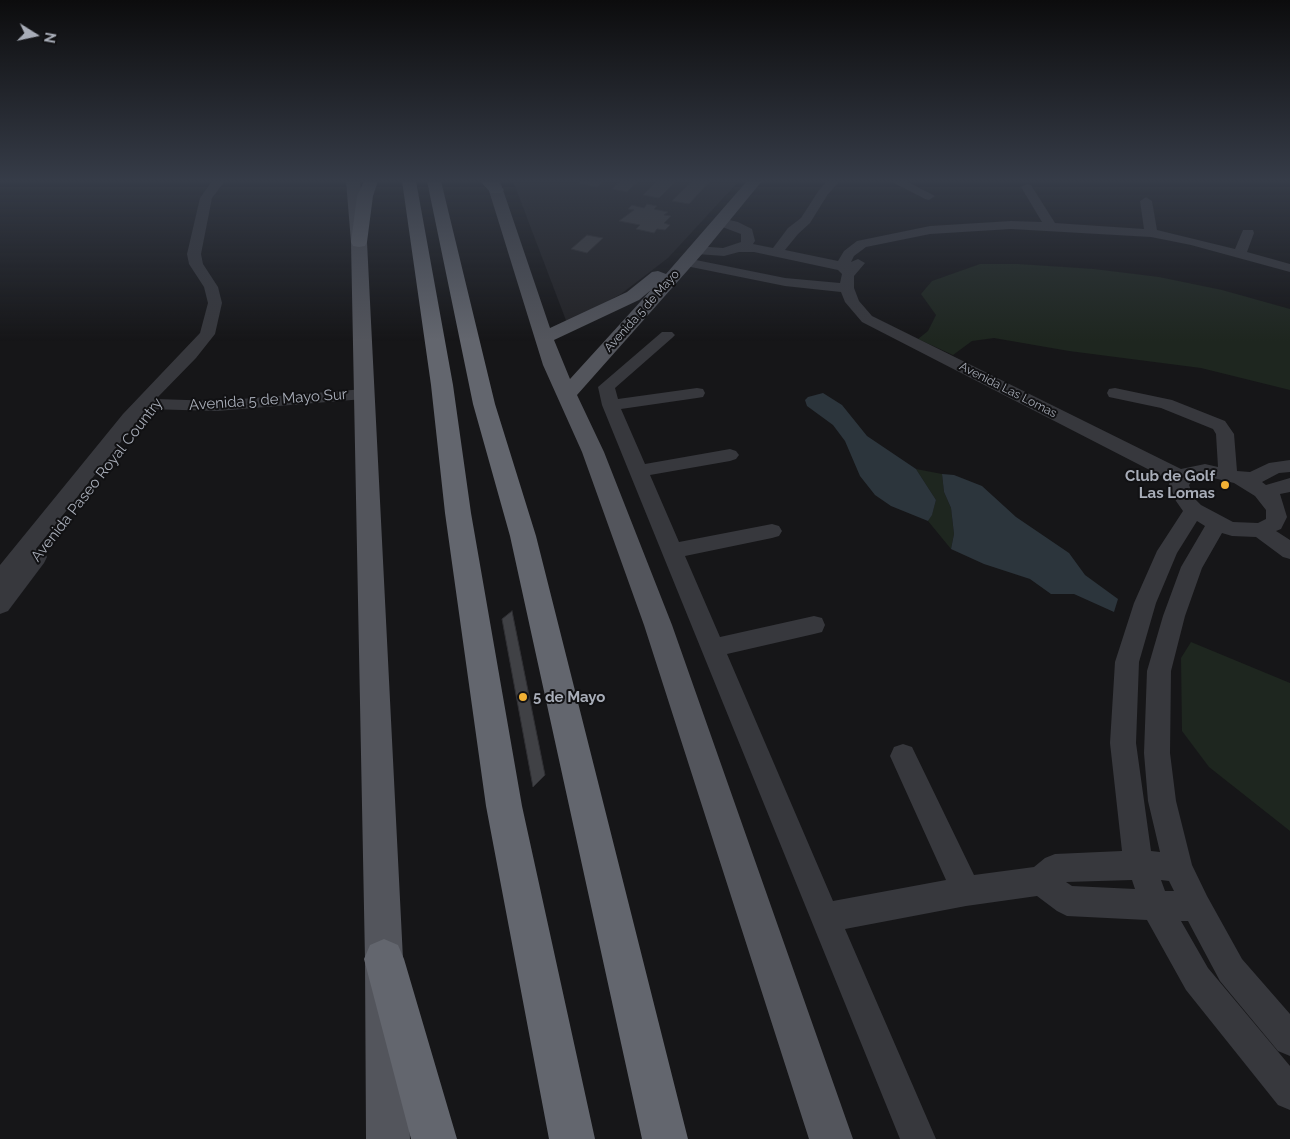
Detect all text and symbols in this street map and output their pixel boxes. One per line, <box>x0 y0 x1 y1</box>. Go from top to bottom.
north arrow <box>10 10 60 60</box>
text: N <box>41 31 59 44</box>
street label: Avenida 5 de Mayo <box>602 267 682 355</box>
street label: Avenida Las Lomas <box>957 359 1059 421</box>
street label: Avenida 5 de Mayo Sur <box>188 385 348 415</box>
street label: Avenida Paseo Royal Country <box>27 394 167 566</box>
place label: Club de Golf Las Lomas <box>1125 467 1215 502</box>
marker: Club de Golf Las Lomas <box>1219 479 1231 491</box>
place label: 5 de Mayo <box>533 688 605 706</box>
marker: 5 de Mayo <box>517 691 529 703</box>

